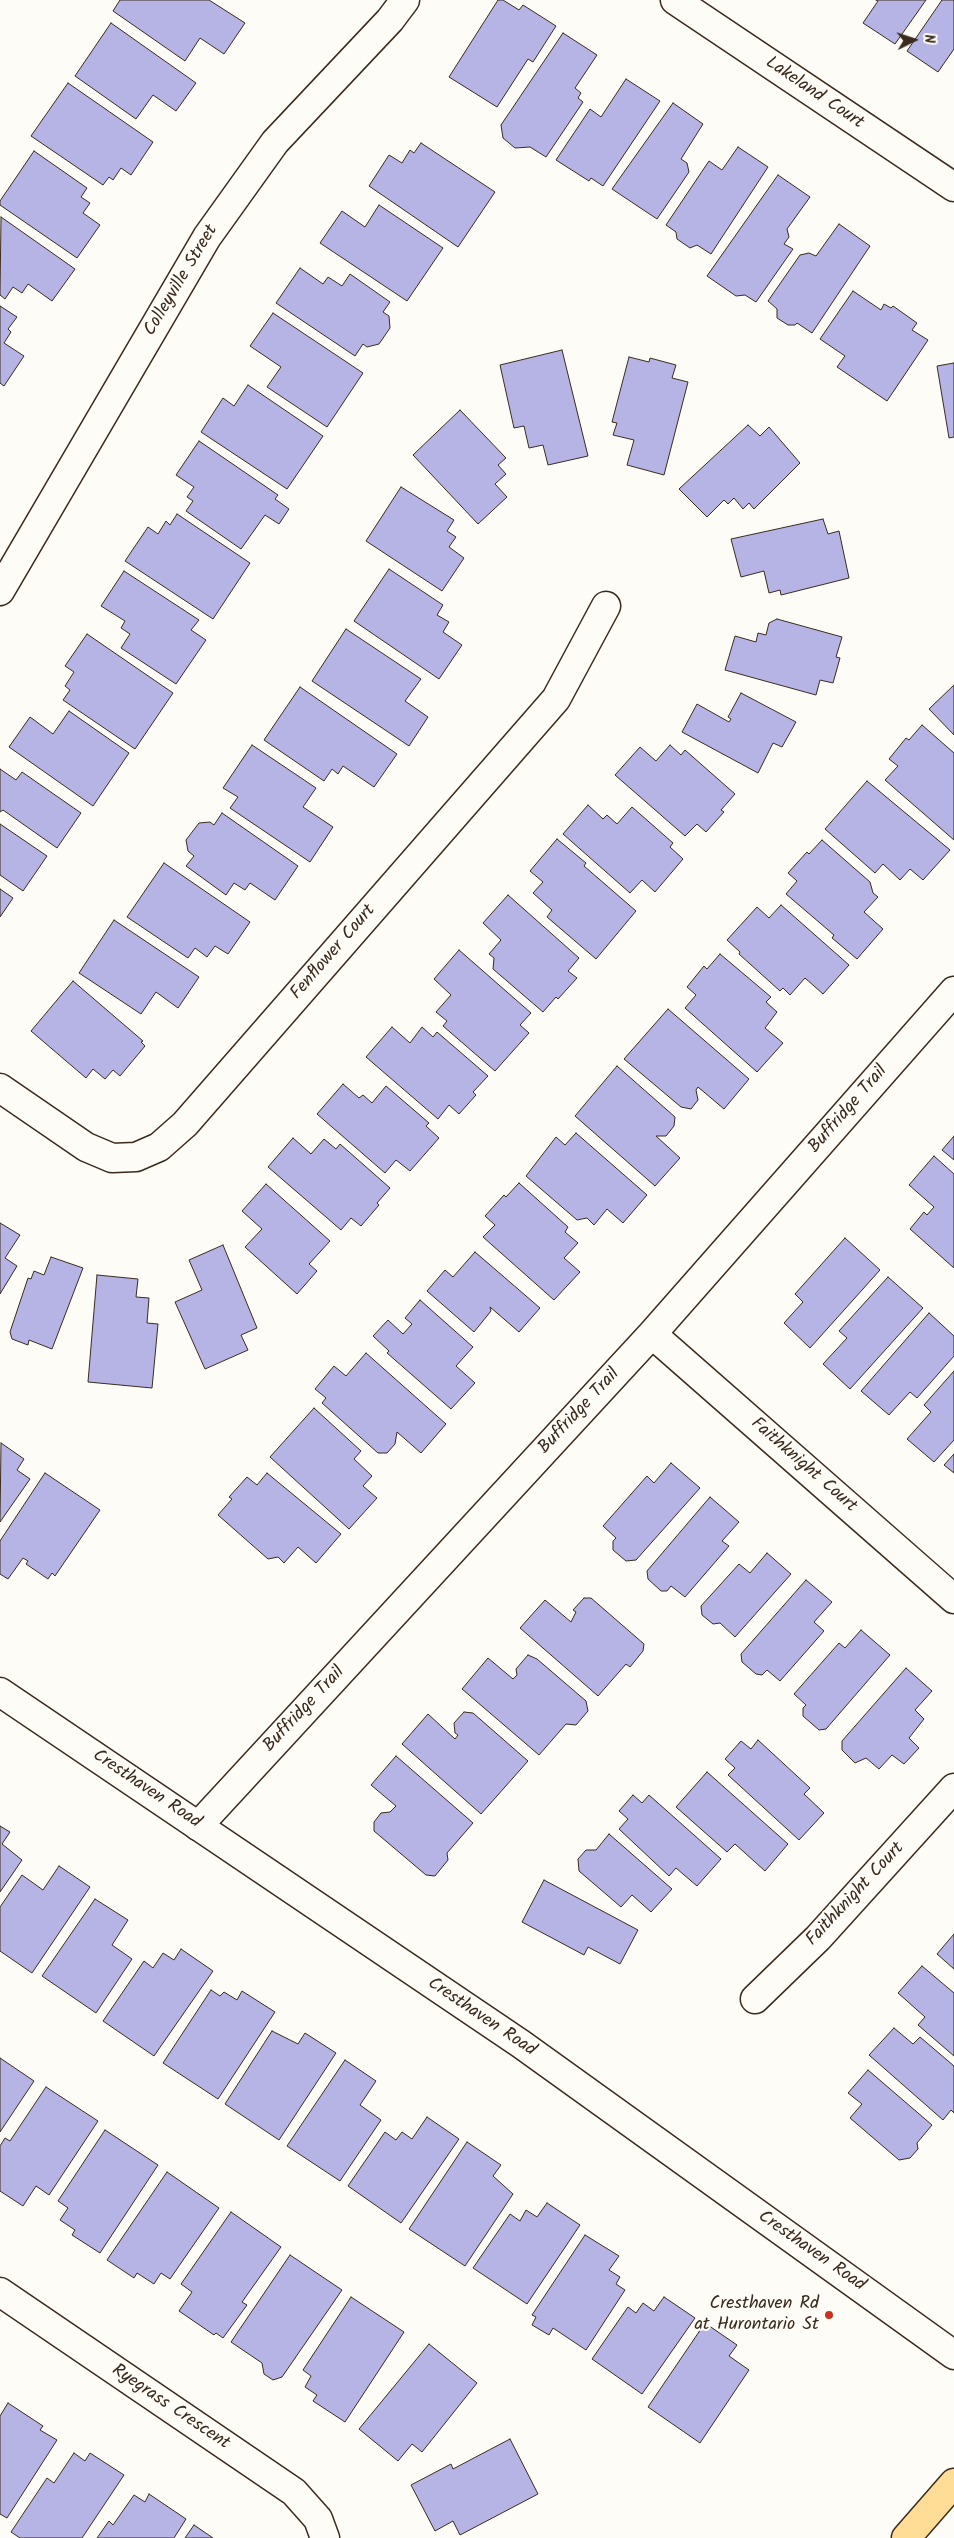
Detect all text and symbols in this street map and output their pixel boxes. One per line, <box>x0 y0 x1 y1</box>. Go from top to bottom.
north arrow <box>889 15 939 65</box>
text: N <box>918 34 940 44</box>
street label: Lakeland Court <box>761 53 867 135</box>
street label: Colleyville Street <box>140 221 224 341</box>
street label: Fenflower Court <box>287 901 381 1005</box>
street label: Buffridge Trail <box>805 1062 893 1158</box>
street label: Buffridge Trail <box>535 1365 625 1459</box>
street label: Faithknight Court <box>745 1414 861 1518</box>
street label: Buffridge Trail <box>260 1663 350 1757</box>
street label: Cresthaven Road <box>88 1746 204 1834</box>
street label: Faithknight Court <box>802 1839 910 1951</box>
street label: Cresthaven Road <box>423 1974 539 2062</box>
street label: Cresthaven Road <box>753 2207 869 2297</box>
place label: Cresthaven Rd at Hurontario St <box>694 2294 819 2336</box>
marker: Cresthaven Rd at Hurontario St <box>823 2309 835 2321</box>
street label: Ryegrass Crescent <box>107 2361 233 2455</box>

